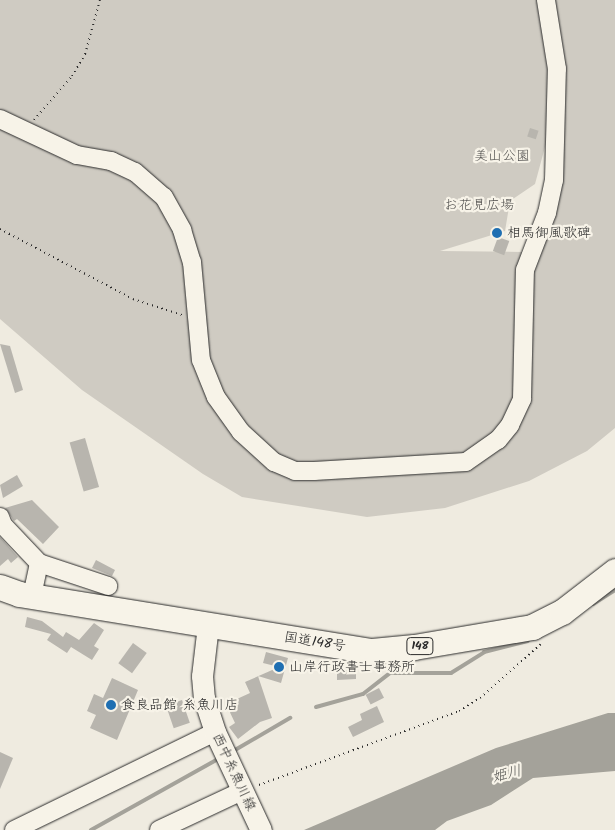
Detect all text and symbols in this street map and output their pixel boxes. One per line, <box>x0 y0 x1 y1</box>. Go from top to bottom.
park label: 美山公園 <box>474 148 530 164</box>
park label: お花見広場 <box>444 197 514 213</box>
place label: 相馬御風歌碑 <box>507 225 591 241</box>
marker: 相馬御風歌碑 <box>491 227 503 239</box>
street label: 国道148号 <box>283 629 347 655</box>
road number: 148 <box>406 636 434 656</box>
place label: 山岸行政書士事務所 <box>289 659 415 675</box>
marker: 山岸行政書士事務所 <box>273 661 285 673</box>
place label: 食良品館 糸魚川店 <box>121 697 239 713</box>
marker: 食良品館 糸魚川店 <box>105 699 117 711</box>
street label: 西中糸魚川線 <box>209 730 259 814</box>
water label: 姫川 <box>490 763 524 787</box>

